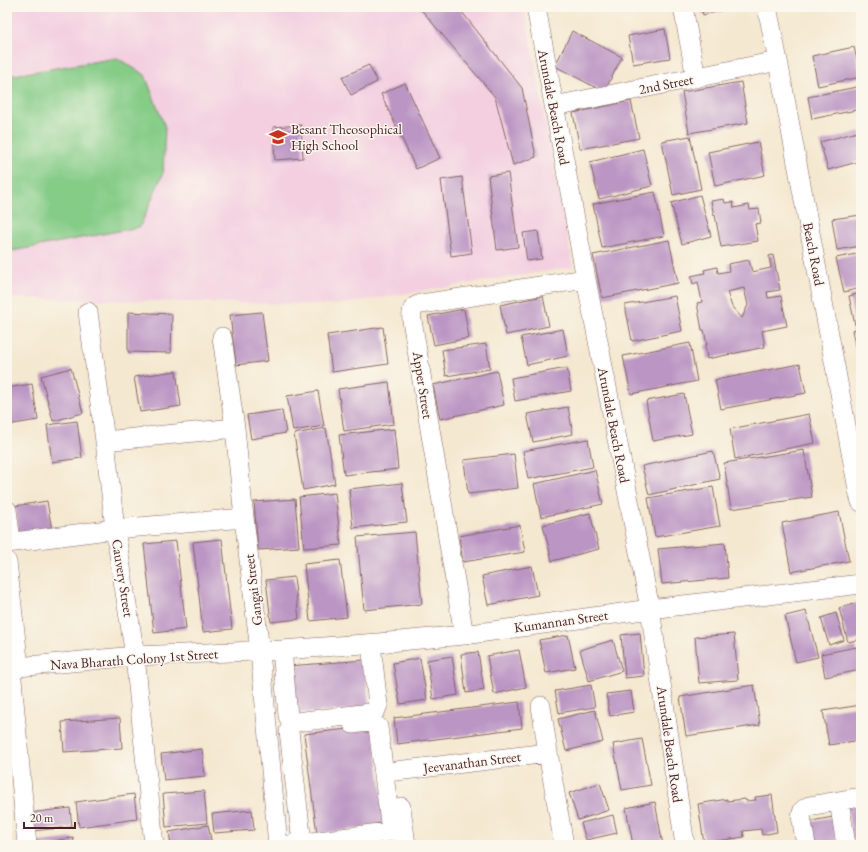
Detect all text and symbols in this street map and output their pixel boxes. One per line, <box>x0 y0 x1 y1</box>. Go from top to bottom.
street label: Arundale Beach Road <box>534 47 574 167</box>
street label: 2nd Street <box>637 70 695 98</box>
place label: Besant Theosophical High School <box>291 120 402 154</box>
school or university icon: Besant Theosophical High School <box>268 127 288 147</box>
street label: Beach Road <box>799 221 829 288</box>
street label: Apper Street <box>409 349 437 421</box>
street label: Arundale Beach Road <box>594 365 634 485</box>
street label: Cauvery Street <box>108 538 138 619</box>
street label: Gangai Street <box>240 553 266 627</box>
street label: Kumannan Street <box>513 605 610 637</box>
street label: Nava Bharath Colony 1st Street <box>49 644 219 674</box>
street label: Arundale Beach Road <box>653 683 687 804</box>
street label: Jeevanathan Street <box>421 747 522 777</box>
scale bar <box>24 804 75 830</box>
text: 20 m <box>30 810 54 826</box>

